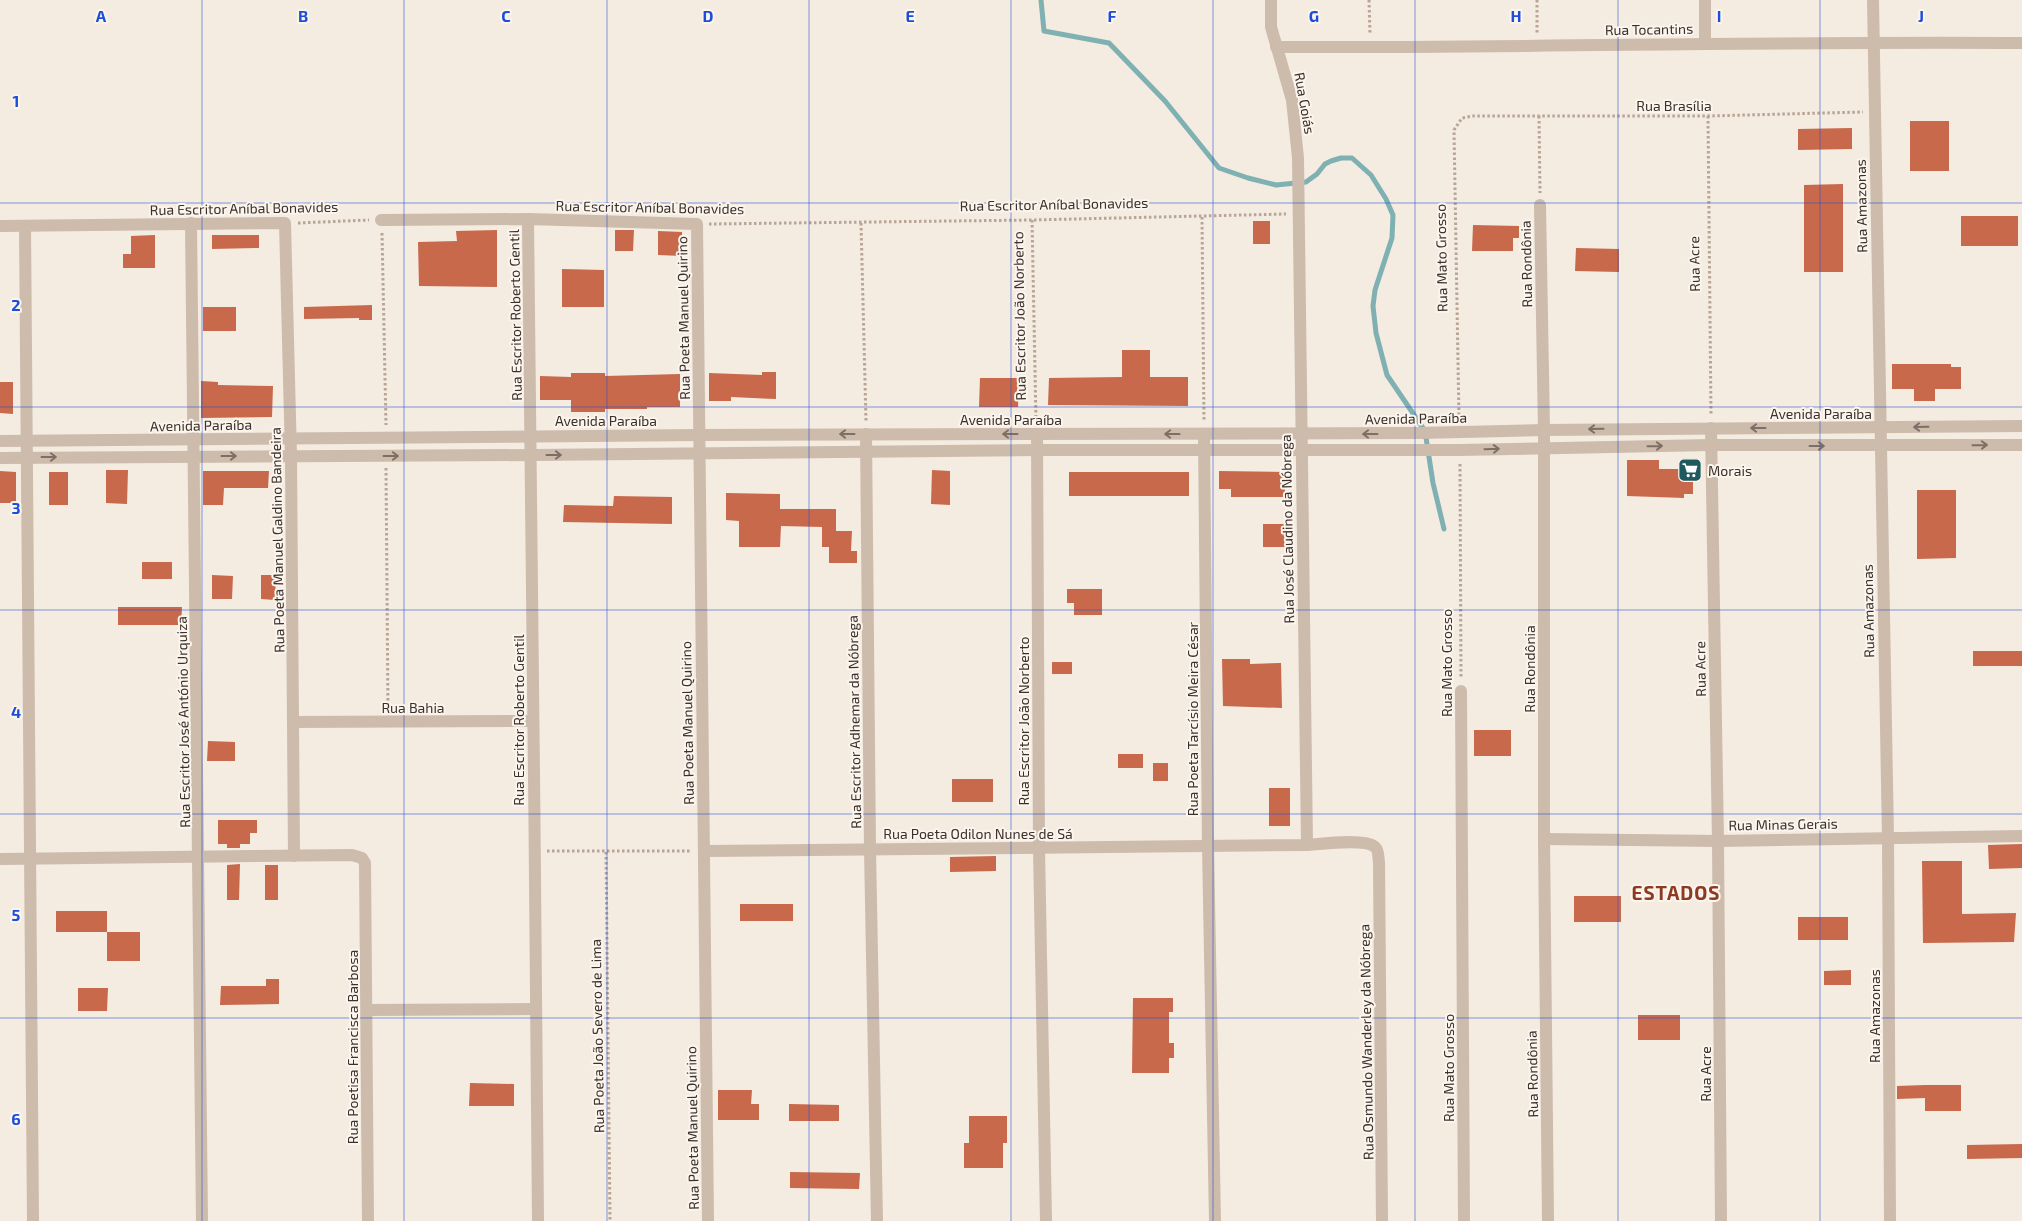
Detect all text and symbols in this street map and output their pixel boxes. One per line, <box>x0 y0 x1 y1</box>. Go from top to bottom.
text: A <box>96 6 107 25</box>
text: B <box>298 6 308 25</box>
text: C <box>501 6 511 25</box>
text: D <box>703 6 714 25</box>
text: E <box>905 6 915 25</box>
text: F <box>1108 6 1117 25</box>
text: G <box>1309 6 1319 25</box>
text: H <box>1510 6 1522 25</box>
text: I <box>1717 6 1721 25</box>
text: J <box>1918 6 1924 25</box>
street label: Rua Tocantins <box>1605 20 1693 38</box>
street label: Rua Goiás <box>1291 71 1319 135</box>
text: 1 <box>13 91 19 110</box>
street label: Rua Brasília <box>1636 97 1712 114</box>
street label: Rua Amazonas <box>1852 159 1870 253</box>
street label: Rua Escritor Aníbal Bonavides <box>960 194 1148 214</box>
street label: Rua Escritor Aníbal Bonavides <box>556 197 744 217</box>
street label: Rua Escritor Aníbal Bonavides <box>150 198 338 218</box>
street label: Rua Mato Grosso <box>1432 204 1450 312</box>
street label: Rua Rondônia <box>1517 220 1535 308</box>
street label: Rua Escritor Roberto Gentil <box>505 228 525 401</box>
street label: Rua Escritor João Norberto <box>1009 231 1029 401</box>
street label: Rua Poeta Manuel Quirino <box>673 236 693 400</box>
street label: Rua Acre <box>1685 236 1703 292</box>
text: 2 <box>11 295 21 314</box>
street label: Avenida Paraíba <box>1770 405 1872 422</box>
street label: Avenida Paraíba <box>1365 409 1467 427</box>
street label: Avenida Paraíba <box>960 411 1062 428</box>
street label: Avenida Paraíba <box>555 412 657 429</box>
street label: Avenida Paraíba <box>150 416 252 434</box>
one-way arrow <box>1751 423 1767 433</box>
one-way arrow <box>1913 423 1929 432</box>
one-way arrow <box>1588 424 1604 434</box>
street label: Rua Poeta Manuel Galdino Bandeira <box>267 427 287 653</box>
one-way arrow <box>840 429 856 439</box>
one-way arrow <box>1002 429 1018 439</box>
one-way arrow <box>1362 429 1378 439</box>
one-way arrow <box>1165 430 1181 439</box>
street label: Rua José Claudino da Nóbrega <box>1277 434 1297 624</box>
one-way arrow <box>1971 440 1987 450</box>
one-way arrow <box>1646 441 1662 451</box>
one-way arrow <box>1808 441 1825 451</box>
one-way arrow <box>1484 444 1500 454</box>
one-way arrow <box>545 450 561 460</box>
one-way arrow <box>220 451 236 461</box>
one-way arrow <box>382 451 399 461</box>
one-way arrow <box>40 452 56 462</box>
supermarket icon: Morais <box>1677 457 1703 483</box>
place label: Morais <box>1708 462 1752 479</box>
text: 3 <box>11 498 21 517</box>
street label: Rua Amazonas <box>1859 564 1877 658</box>
street label: Rua Mato Grosso <box>1438 609 1455 717</box>
street label: Rua Escritor Adhemar da Nóbrega <box>844 615 864 829</box>
street label: Rua Escritor José António Urquiza <box>173 616 193 828</box>
street label: Rua Poeta Tarcísio Meira César <box>1184 621 1201 816</box>
street label: Rua Rondônia <box>1521 625 1538 713</box>
street label: Rua Escritor Roberto Gentil <box>510 633 527 806</box>
street label: Rua Escritor João Norberto <box>1015 636 1032 806</box>
street label: Rua Poeta Manuel Quirino <box>677 641 697 805</box>
street label: Rua Acre <box>1691 641 1709 697</box>
street label: Rua Bahia <box>381 699 445 716</box>
text: 4 <box>11 702 21 721</box>
street label: Rua Minas Gerais <box>1728 815 1838 833</box>
street label: Rua Poeta Odilon Nunes de Sá <box>883 825 1073 842</box>
district label: ESTADOS <box>1631 881 1721 904</box>
text: 5 <box>12 905 21 924</box>
street label: Rua Osmundo Wanderley da Nóbrega <box>1355 924 1377 1160</box>
street label: Rua Poeta João Severo de Lima <box>587 939 607 1133</box>
street label: Rua Poetisa Francisca Barbosa <box>344 950 361 1144</box>
street label: Rua Amazonas <box>1866 969 1883 1063</box>
street label: Rua Mato Grosso <box>1440 1014 1457 1122</box>
street label: Rua Rondônia <box>1523 1030 1541 1118</box>
street label: Rua Poeta Manuel Quirino <box>682 1046 702 1210</box>
street label: Rua Acre <box>1697 1046 1714 1102</box>
text: 6 <box>11 1109 21 1128</box>

